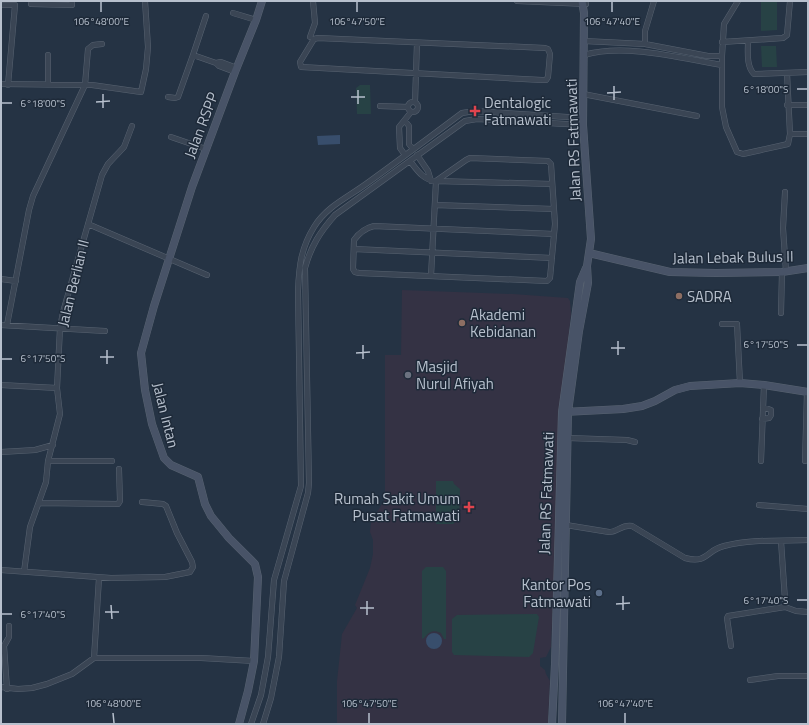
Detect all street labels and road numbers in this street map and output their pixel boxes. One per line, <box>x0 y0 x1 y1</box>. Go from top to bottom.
street label: Jalan RS Fatmawati <box>559 78 587 202</box>
street label: Jalan RSPP <box>178 88 224 161</box>
street label: Jalan Berlian II <box>51 237 95 329</box>
street label: Jalan Lebak Bulus II <box>672 244 794 270</box>
street label: Jalan Intan <box>147 380 185 450</box>
street label: Jalan RS Fatmawati <box>532 431 560 555</box>

